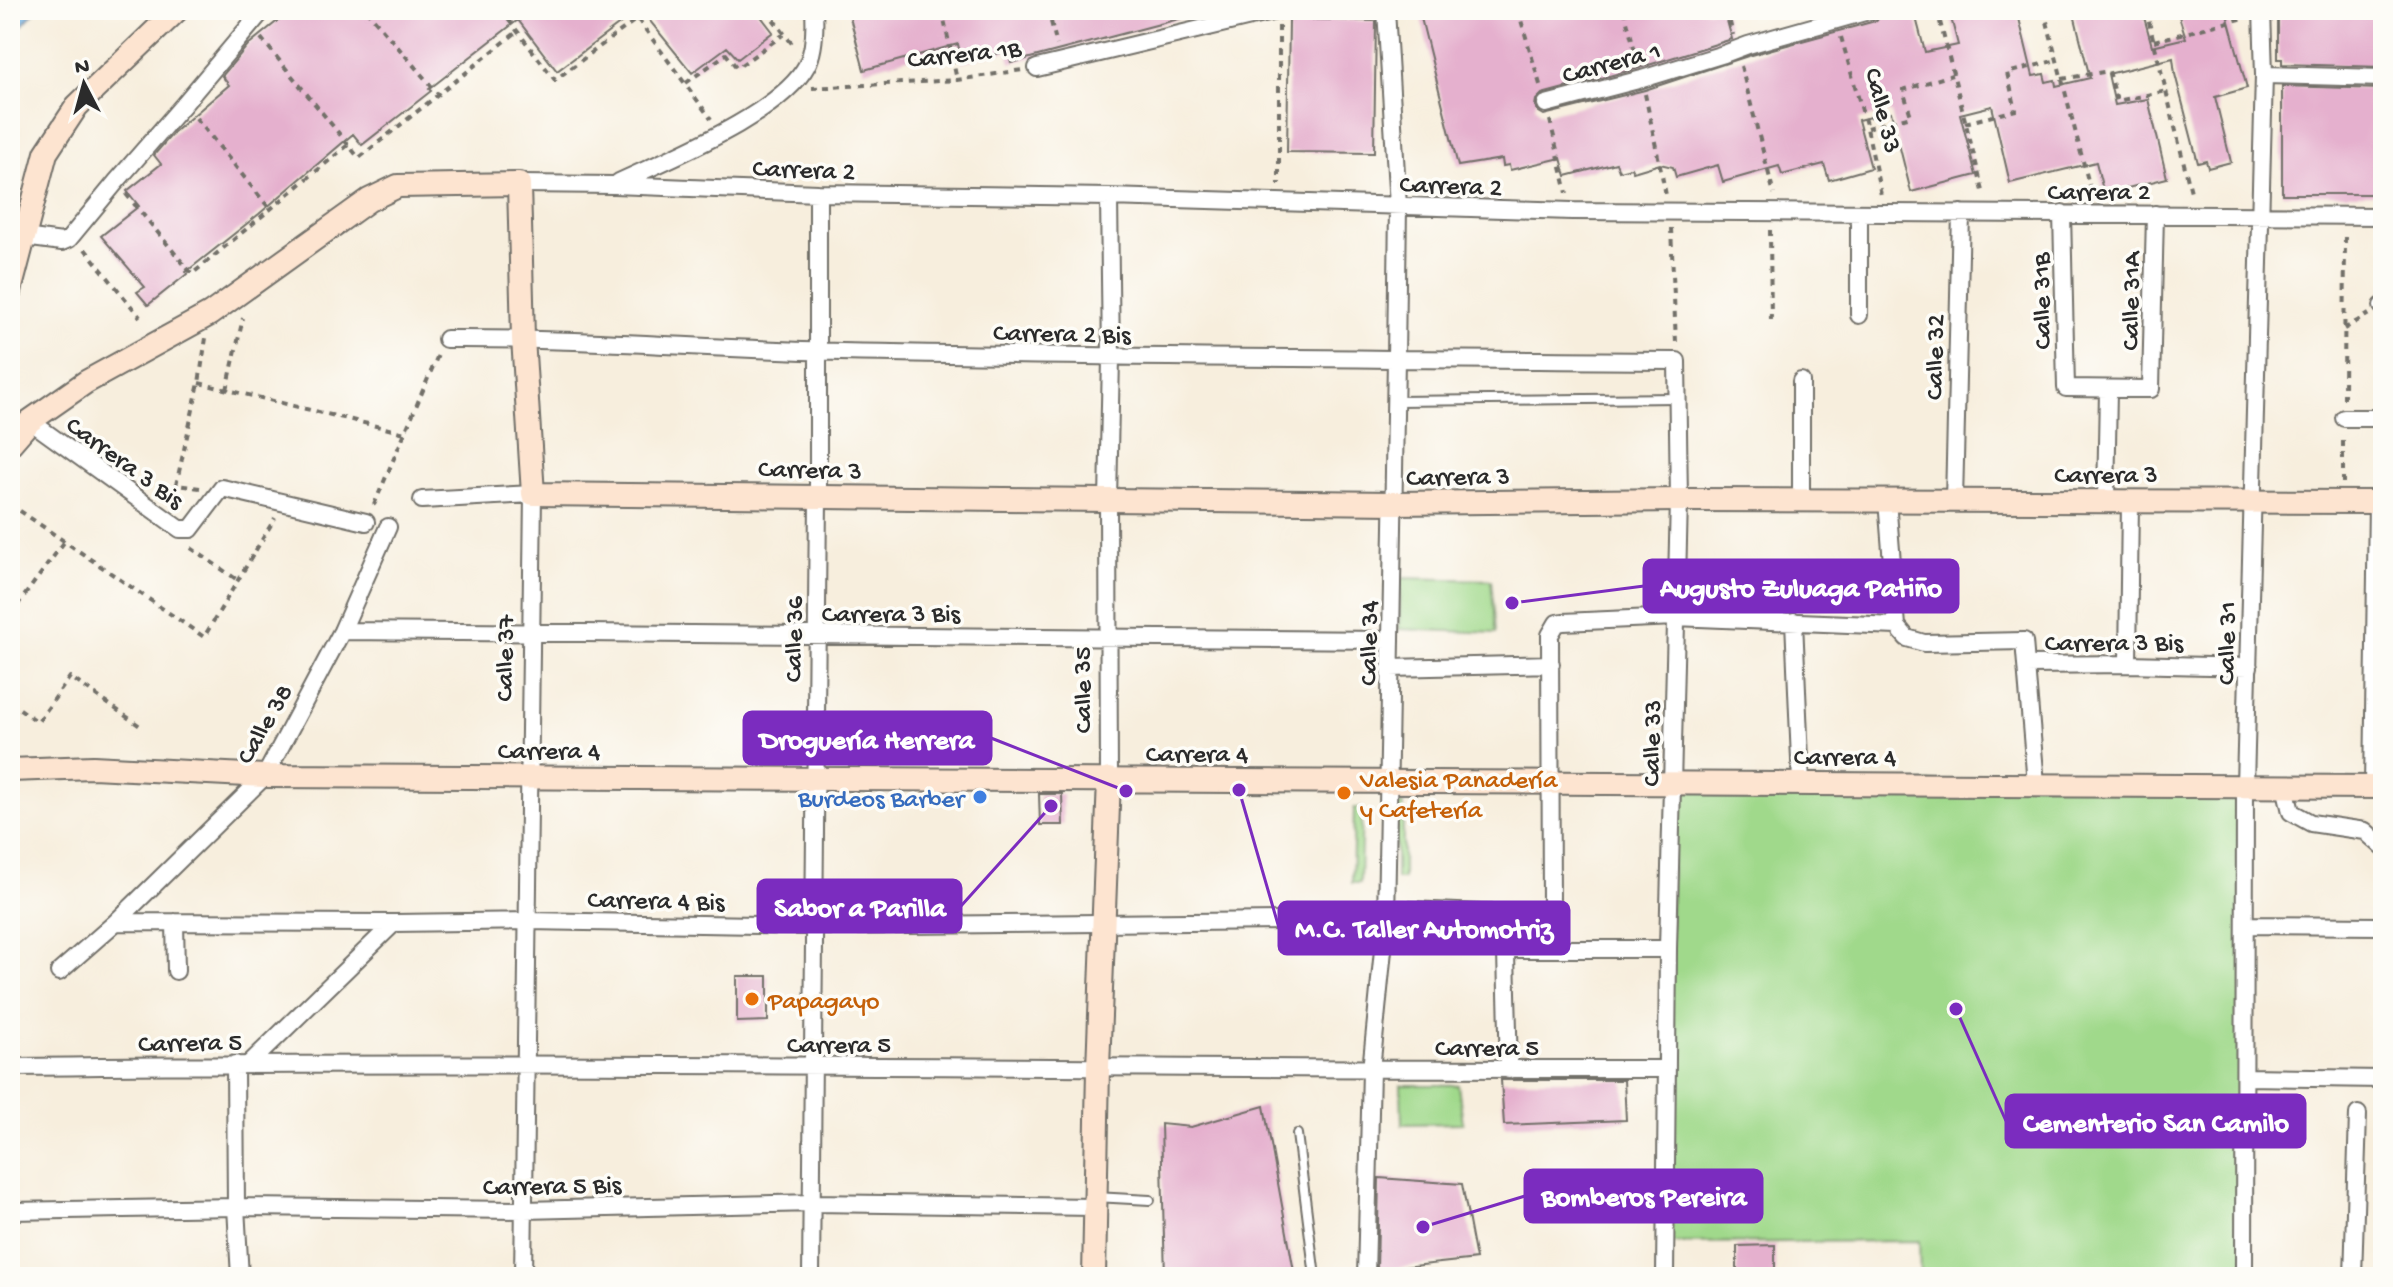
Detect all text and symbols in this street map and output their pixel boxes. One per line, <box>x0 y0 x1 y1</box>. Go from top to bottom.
street label: Carrera 1B <box>906 35 1023 78</box>
street label: Carrera 1 <box>1560 37 1665 93</box>
north arrow <box>44 44 124 124</box>
text: N <box>74 54 91 82</box>
street label: Calle 33 <box>1855 65 1906 157</box>
street label: Carrera 2 <box>752 155 856 190</box>
street label: Carrera 2 <box>1399 171 1503 206</box>
street label: Carrera 2 <box>2048 179 2151 210</box>
street label: Calle 31A <box>2117 250 2150 351</box>
street label: Calle 31B <box>2028 252 2061 350</box>
street label: Calle 32 <box>1921 314 1954 400</box>
street label: Carrera 2 Bis <box>993 320 1132 353</box>
street label: Carrera 3 Bis <box>58 411 190 519</box>
street label: Carrera 3 <box>758 456 862 489</box>
street label: Carrera 3 <box>2054 462 2158 493</box>
street label: Carrera 3 <box>1406 463 1510 496</box>
callout: Augusto Zuluaga Patiño <box>1644 560 1958 612</box>
text: Augusto Zuluaga Patiño <box>1659 574 1943 607</box>
street label: Calle 36 <box>780 595 813 682</box>
street label: Calle 34 <box>1355 600 1388 686</box>
street label: Carrera 3 Bis <box>822 601 962 632</box>
street label: Calle 31 <box>2213 601 2246 685</box>
street label: Calle 37 <box>491 613 524 702</box>
street label: Carrera 3 Bis <box>2045 630 2185 661</box>
street label: Calle 35 <box>1070 647 1101 733</box>
street label: Calle 38 <box>232 680 302 771</box>
street label: Calle 33 <box>1638 700 1671 787</box>
callout: Droguería Herrera <box>744 712 991 764</box>
text: Droguería Herrera <box>757 726 976 759</box>
street label: Carrera 4 <box>498 738 600 769</box>
street label: Carrera 4 <box>1146 741 1248 772</box>
street label: Carrera 4 <box>1794 744 1896 775</box>
place label: Valesia Panadería y Cafetería <box>1359 767 1559 828</box>
marker: Valesia Panadería y Cafetería <box>1335 784 1353 802</box>
place label: Burdeos Barber <box>797 786 967 817</box>
marker: Burdeos Barber <box>971 788 989 806</box>
callout: Sabor a Parilla <box>758 880 961 932</box>
street label: Carrera 4 Bis <box>587 887 726 920</box>
text: Sabor a Parilla <box>774 894 947 927</box>
callout: M.C. Taller Automotriz <box>1279 902 1569 954</box>
text: M.C. Taller Automotriz <box>1295 915 1555 948</box>
place label: Papagayo <box>767 988 880 1019</box>
marker: Papagayo <box>743 990 761 1008</box>
street label: Carrera 5 <box>138 1029 242 1062</box>
street label: Carrera 5 <box>787 1032 891 1063</box>
street label: Carrera 5 <box>1435 1035 1539 1066</box>
callout: Cementerio San Camilo <box>2006 1095 2305 1147</box>
text: Cementerio San Camilo <box>2023 1109 2290 1142</box>
callout: Bomberos Pereira <box>1525 1170 1762 1222</box>
street label: Carrera 5 Bis <box>483 1172 623 1205</box>
text: Bomberos Pereira <box>1540 1183 1748 1216</box>

